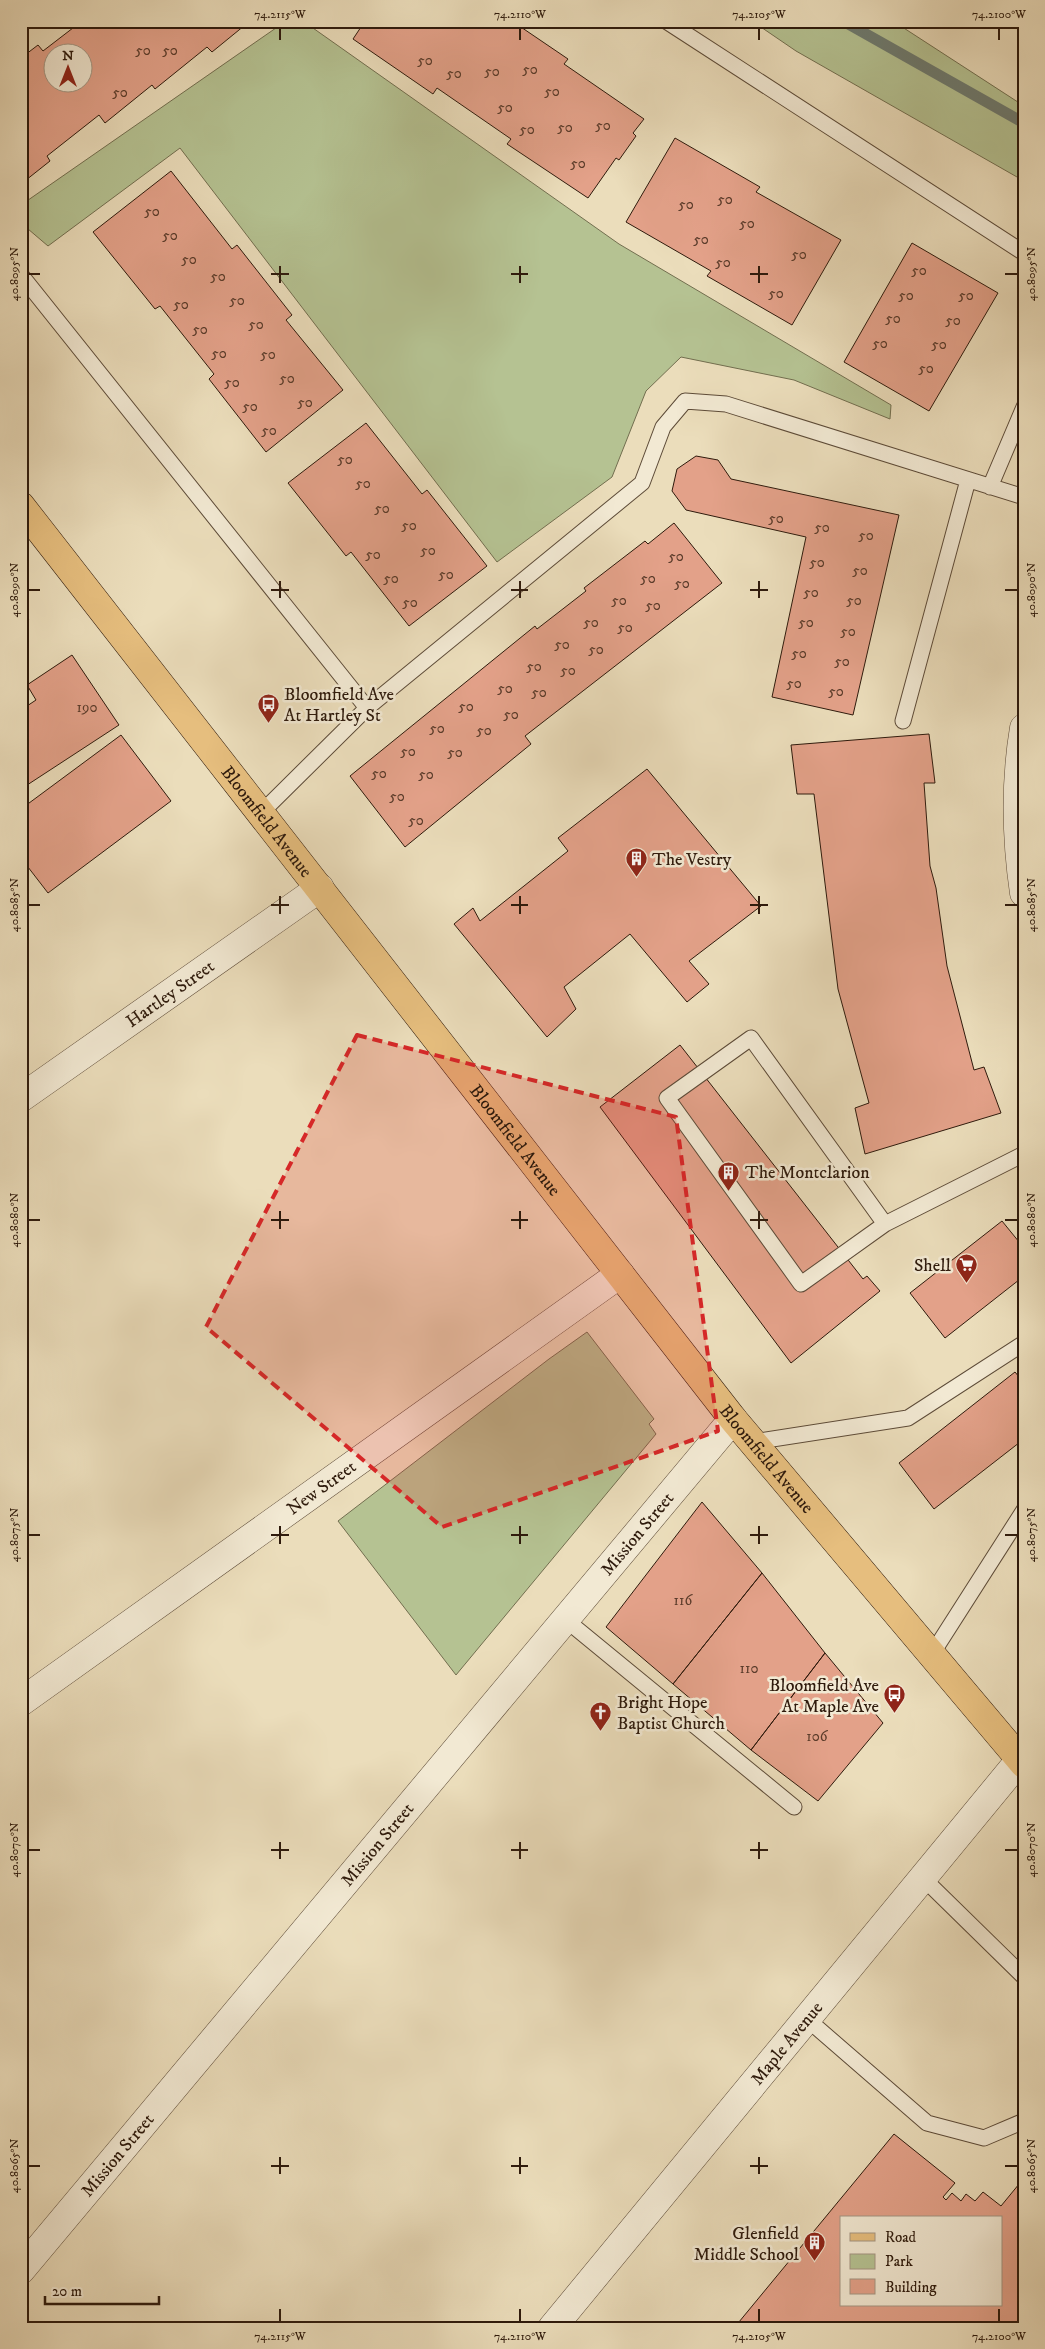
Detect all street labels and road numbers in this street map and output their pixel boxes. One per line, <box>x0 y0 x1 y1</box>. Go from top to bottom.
street label: Bloomfield Avenue <box>216 762 317 882</box>
street label: Hartley Street <box>122 955 219 1033</box>
street label: Bloomfield Avenue <box>464 1080 565 1201</box>
street label: Bloomfield Avenue <box>714 1401 818 1518</box>
street label: New Street <box>283 1456 361 1520</box>
street label: Mission Street <box>597 1488 679 1581</box>
street label: Mission Street <box>337 1798 419 1891</box>
street label: Maple Avenue <box>747 1998 828 2090</box>
street label: Mission Street <box>77 2109 159 2202</box>

